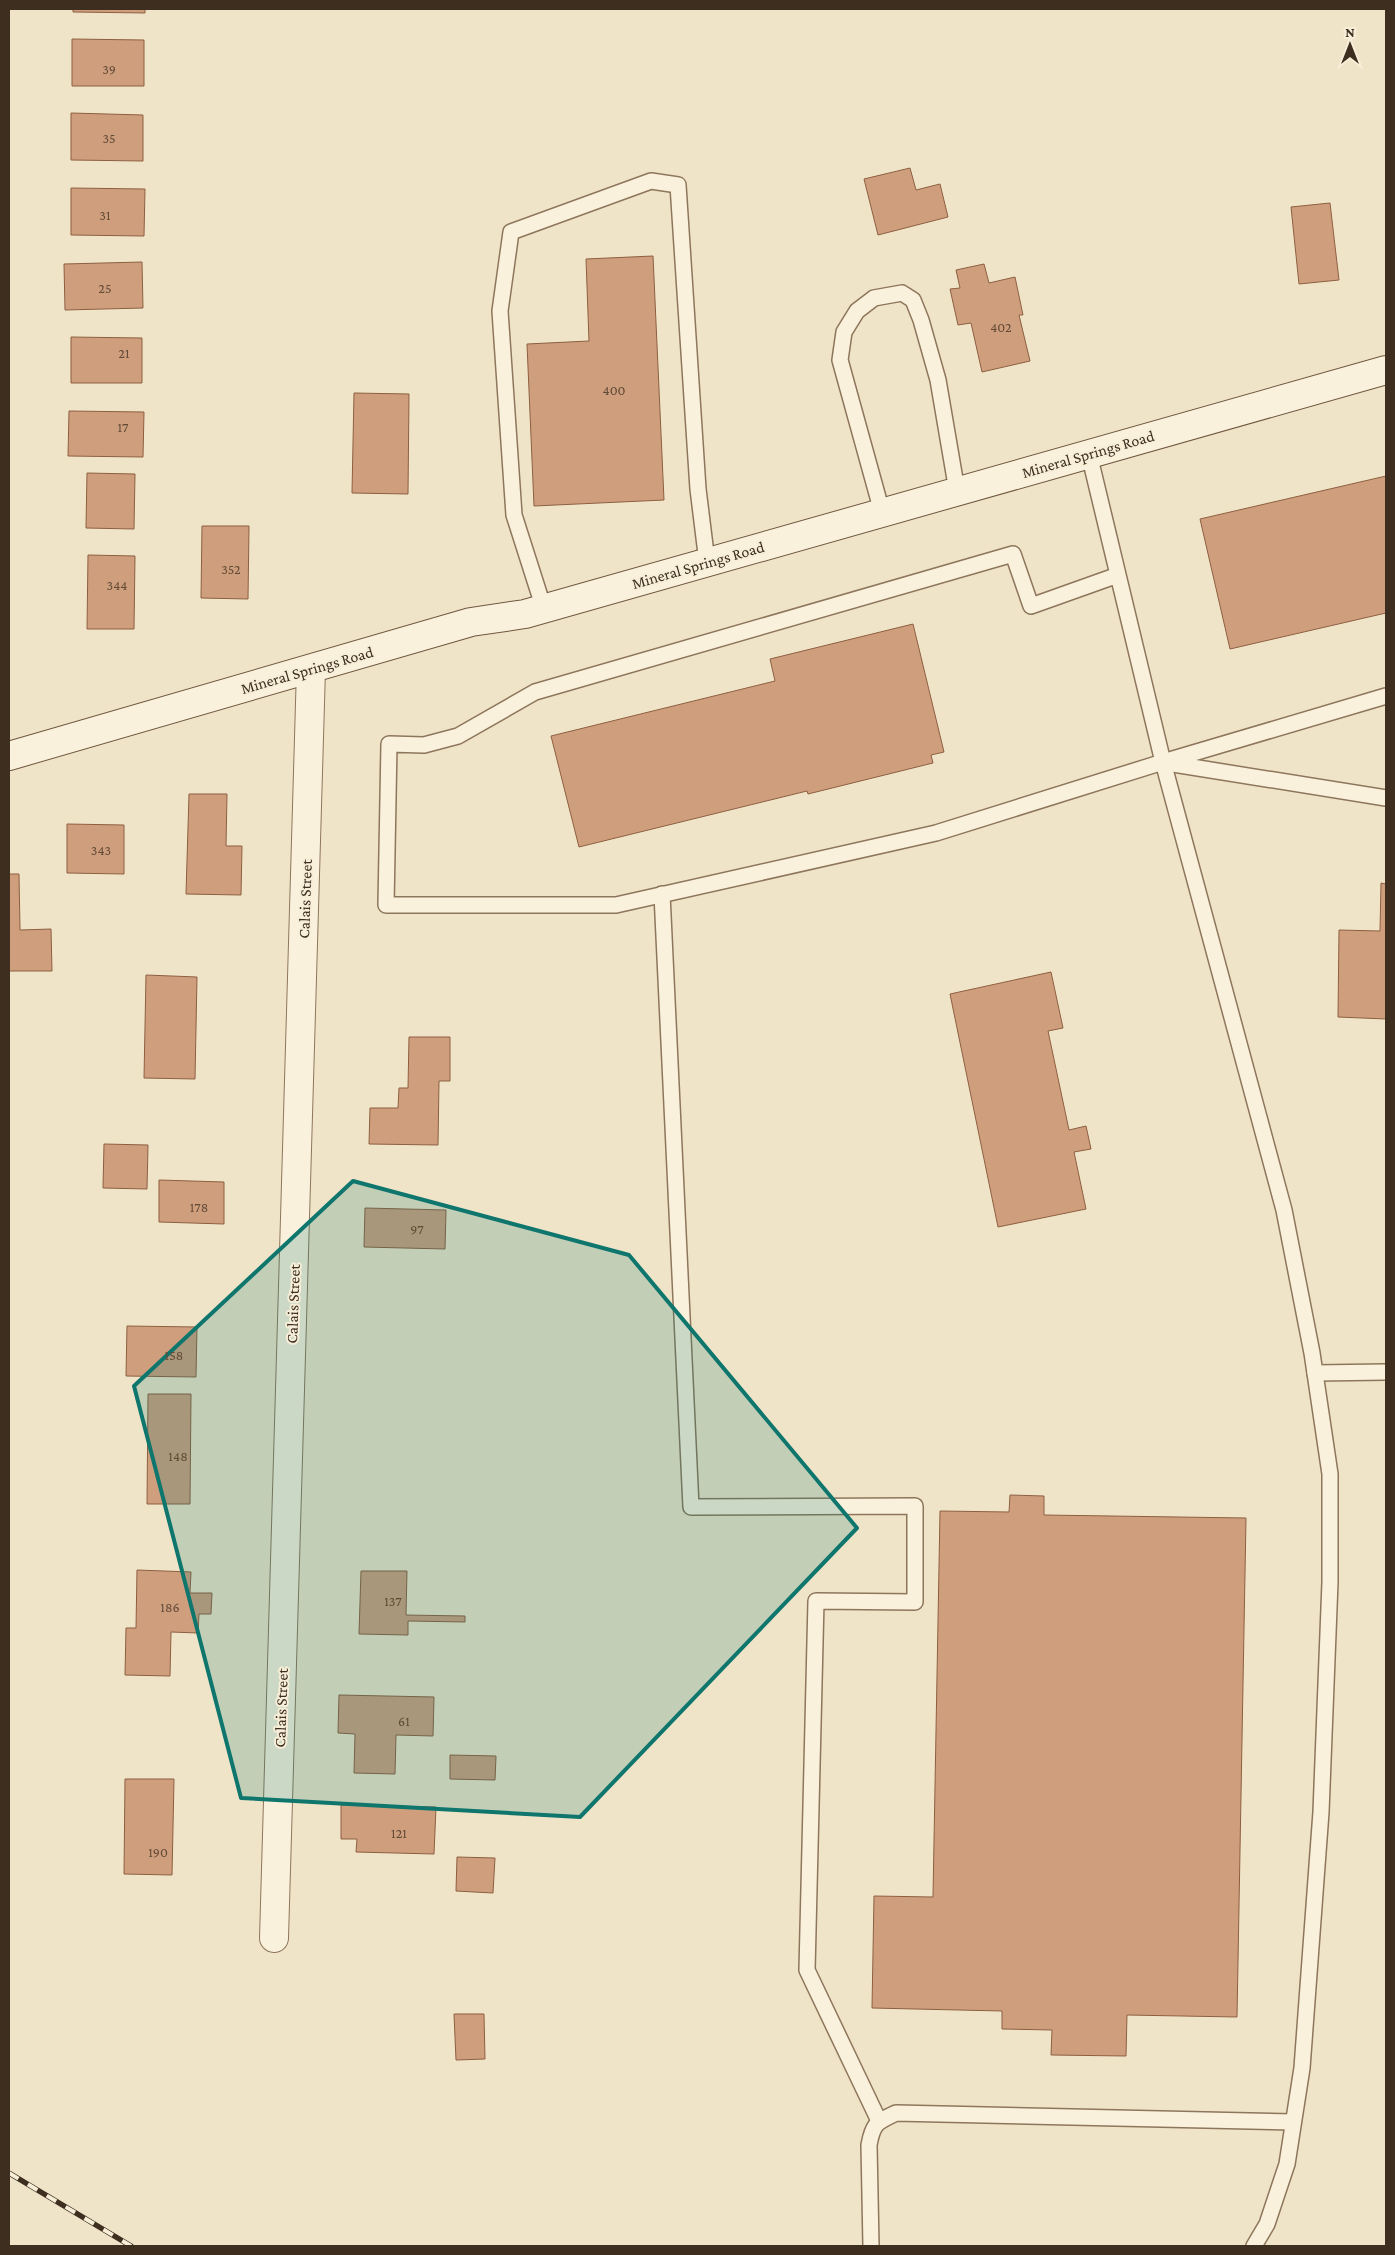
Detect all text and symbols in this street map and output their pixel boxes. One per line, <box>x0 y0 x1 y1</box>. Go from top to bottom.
north arrow <box>1325 20 1375 70</box>
text: N <box>1345 24 1355 40</box>
house number: 39 <box>102 61 116 77</box>
house number: 35 <box>102 130 116 146</box>
house number: 31 <box>99 207 111 223</box>
house number: 25 <box>98 280 112 296</box>
house number: 402 <box>990 319 1012 335</box>
house number: 21 <box>118 345 130 361</box>
house number: 400 <box>603 382 626 398</box>
house number: 17 <box>117 419 129 435</box>
street label: Mineral Springs Road <box>1020 427 1157 482</box>
street label: Mineral Springs Road <box>630 538 767 593</box>
house number: 352 <box>221 561 241 577</box>
house number: 344 <box>107 577 127 593</box>
street label: Mineral Springs Road <box>239 643 376 698</box>
house number: 343 <box>91 842 111 858</box>
street label: Calais Street <box>295 858 315 939</box>
house number: 178 <box>190 1199 208 1215</box>
house number: 97 <box>410 1221 424 1237</box>
street label: Calais Street <box>283 1263 303 1344</box>
house number: 158 <box>165 1347 183 1363</box>
house number: 148 <box>168 1448 188 1464</box>
house number: 137 <box>384 1593 402 1609</box>
house number: 186 <box>160 1599 180 1615</box>
street label: Calais Street <box>271 1667 291 1748</box>
house number: 61 <box>398 1713 410 1729</box>
house number: 121 <box>391 1825 407 1841</box>
house number: 190 <box>148 1844 168 1860</box>

